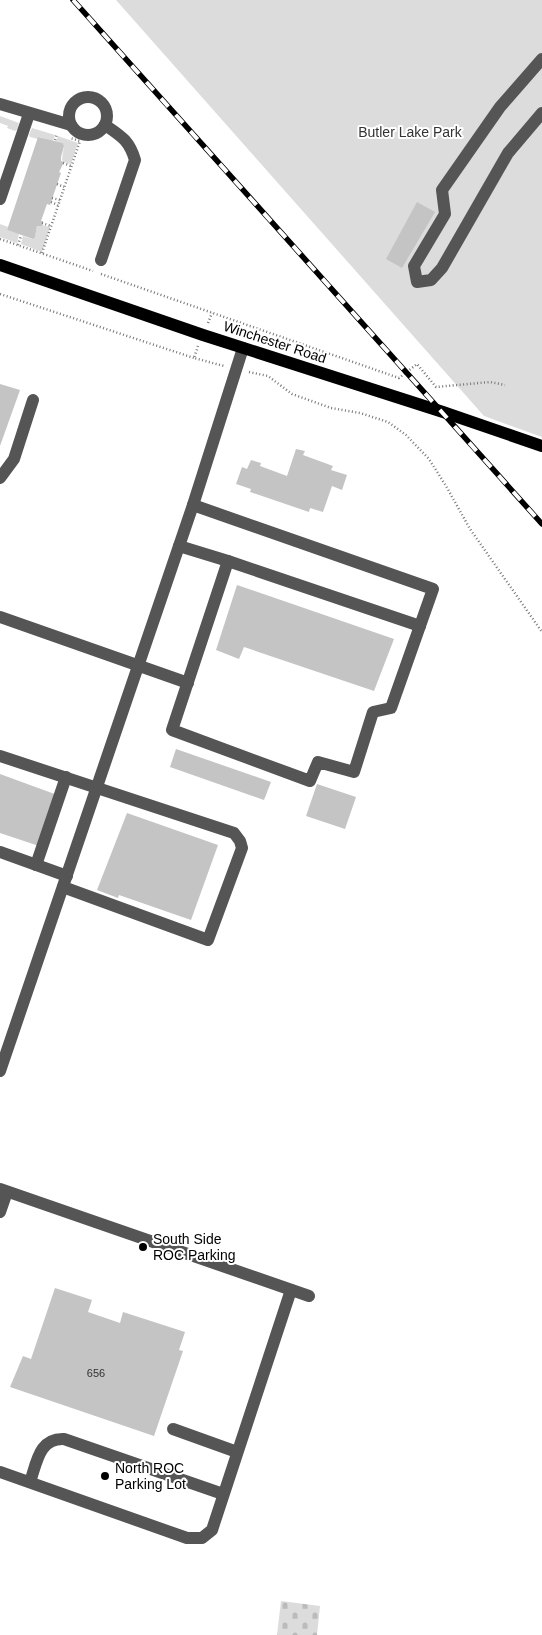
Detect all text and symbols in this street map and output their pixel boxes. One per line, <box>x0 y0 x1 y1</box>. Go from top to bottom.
park label: Butler Lake Park <box>358 124 463 140</box>
street label: Winchester Road <box>221 318 329 366</box>
place label: South Side ROC Parking <box>153 1231 235 1263</box>
marker: South Side ROC Parking <box>137 1241 149 1253</box>
house number: 656 <box>87 1367 105 1379</box>
place label: North ROC Parking Lot <box>115 1460 186 1492</box>
marker: North ROC Parking Lot <box>99 1470 111 1482</box>

